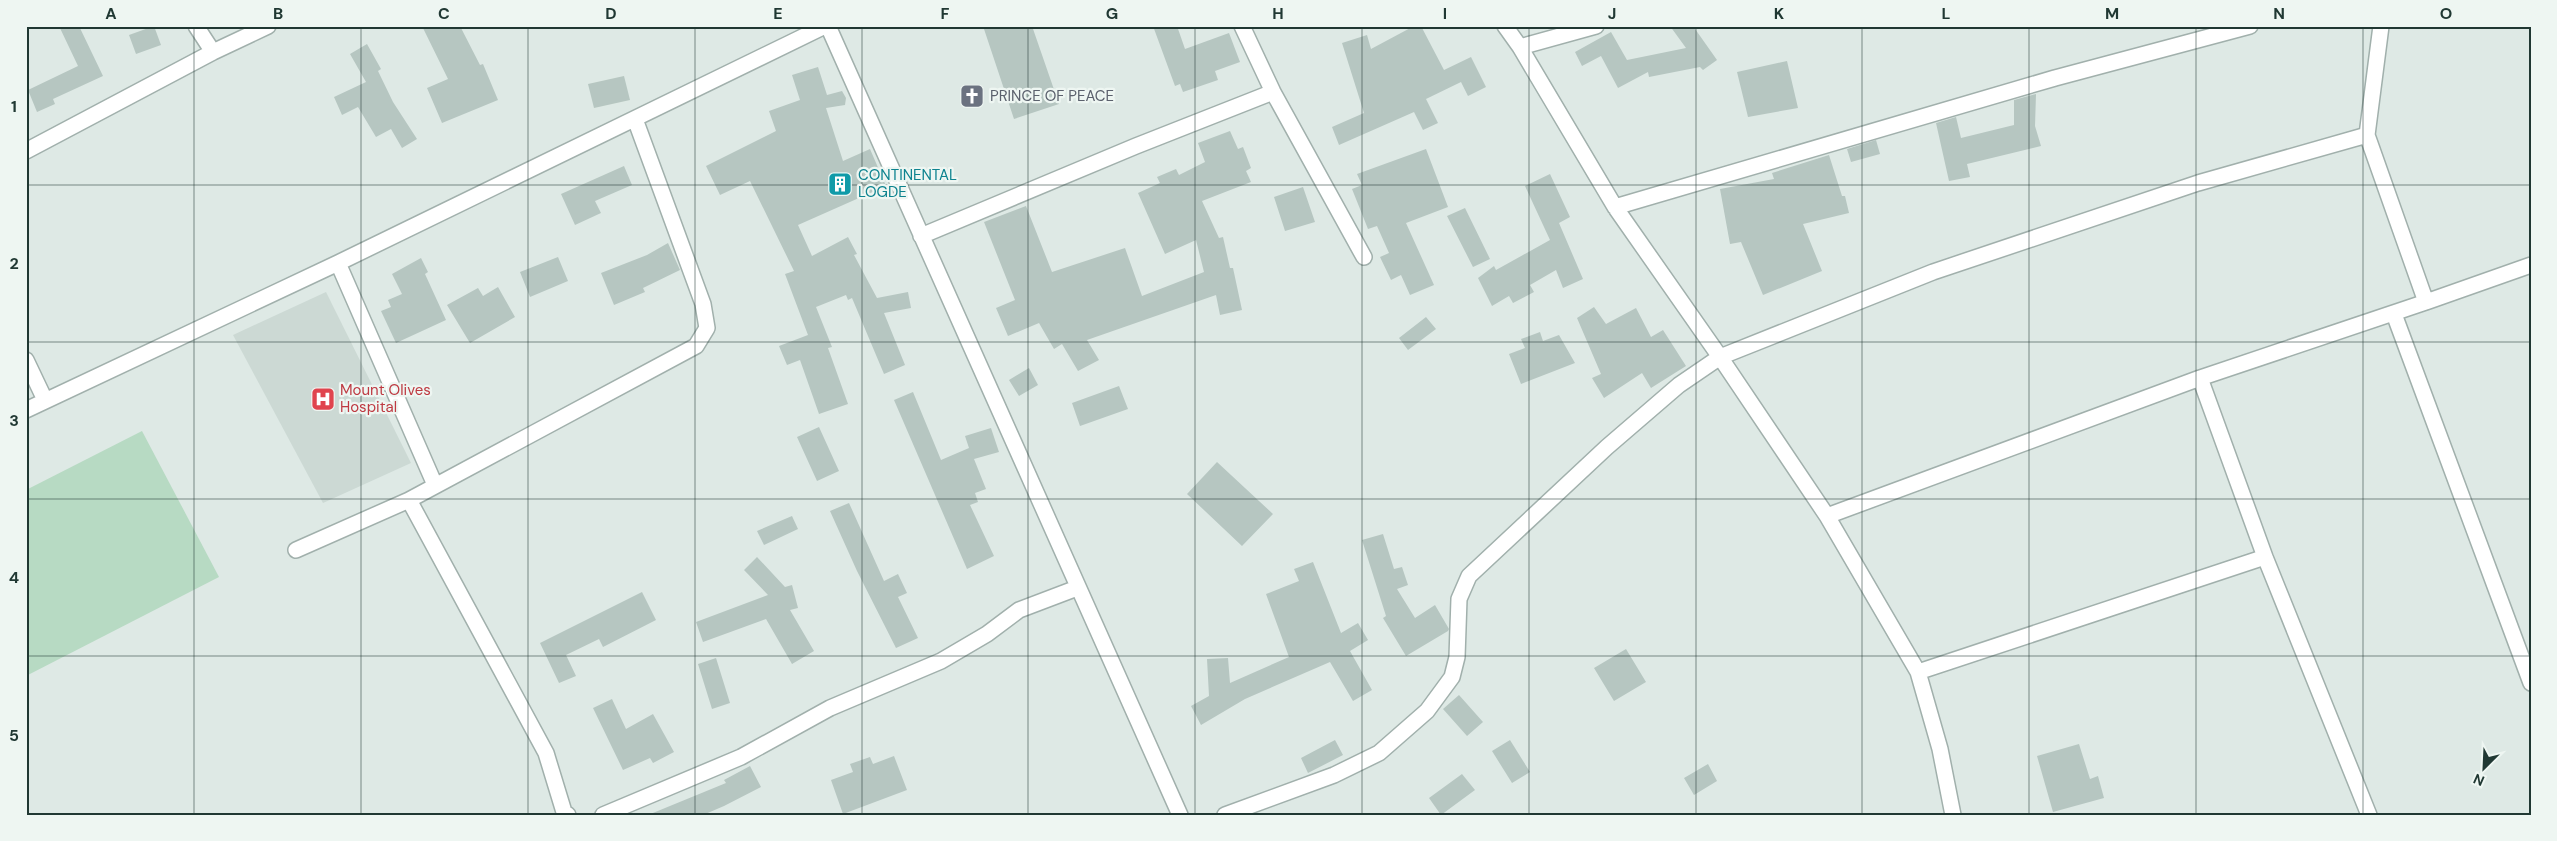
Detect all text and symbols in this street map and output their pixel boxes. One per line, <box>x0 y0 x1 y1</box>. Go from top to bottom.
text: A <box>105 3 117 24</box>
text: B <box>273 3 283 24</box>
text: C <box>438 3 450 24</box>
text: D <box>605 3 617 24</box>
text: E <box>773 3 783 24</box>
text: F <box>941 3 950 24</box>
text: G <box>1106 3 1118 24</box>
text: H <box>1272 3 1284 24</box>
text: I <box>1443 3 1447 24</box>
text: J <box>1608 3 1616 24</box>
text: K <box>1774 3 1785 24</box>
text: L <box>1942 3 1951 24</box>
text: M <box>2105 3 2119 24</box>
text: N <box>2273 3 2285 24</box>
text: O <box>2440 3 2452 24</box>
church icon: PRINCE OF PEACE <box>959 83 985 109</box>
place label: PRINCE OF PEACE <box>990 86 1114 106</box>
text: 1 <box>11 96 17 117</box>
place label: CONTINENTAL LOGDE <box>858 165 957 202</box>
building icon: CONTINENTAL LOGDE <box>827 171 853 197</box>
text: 2 <box>9 253 19 274</box>
place label: Mount Olives Hospital <box>340 380 431 417</box>
hospital icon: Mount Olives Hospital <box>310 386 336 412</box>
text: 3 <box>9 410 19 431</box>
text: 4 <box>9 567 19 588</box>
text: 5 <box>9 725 19 746</box>
north arrow <box>2460 744 2510 794</box>
text: N <box>2470 770 2487 790</box>

